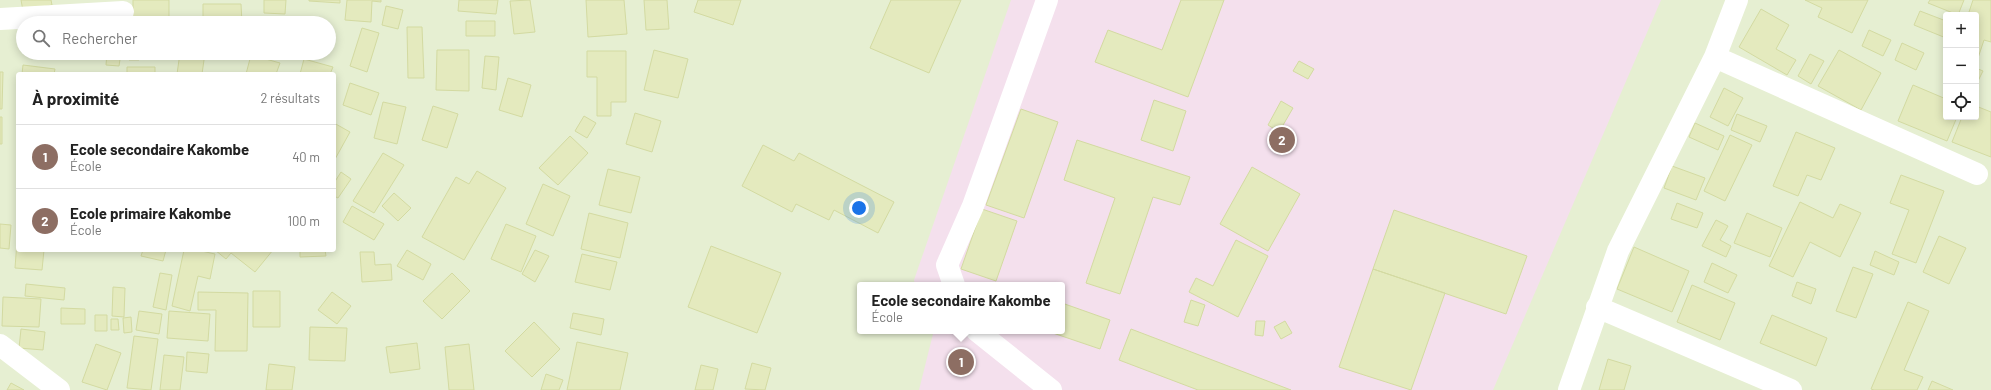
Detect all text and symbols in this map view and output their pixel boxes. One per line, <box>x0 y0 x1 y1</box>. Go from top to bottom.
map controls <box>1943 12 1979 120</box>
button: + <box>1943 12 1979 48</box>
search box <box>16 16 336 60</box>
icon: search <box>30 27 52 49</box>
text: Rechercher <box>62 29 138 47</box>
button: − <box>1943 48 1979 84</box>
button: locate <box>1943 84 1979 120</box>
text: À proximité <box>32 88 119 108</box>
text: 2 résultats <box>260 90 320 106</box>
pin: 2 <box>1269 125 1295 155</box>
text: Ecole secondaire Kakombe <box>70 140 249 158</box>
text: 1 <box>43 149 47 165</box>
text: 40 m <box>292 149 320 165</box>
text: École <box>70 158 102 174</box>
your location <box>849 198 869 218</box>
text: Ecole primaire Kakombe <box>70 204 231 222</box>
text: 2 <box>41 213 49 229</box>
text: 100 m <box>287 213 320 229</box>
text: École <box>70 222 102 238</box>
popup <box>857 282 1065 334</box>
text: Ecole secondaire Kakombe <box>871 291 1051 309</box>
text: École <box>871 309 903 325</box>
pin: 1 <box>948 347 974 377</box>

